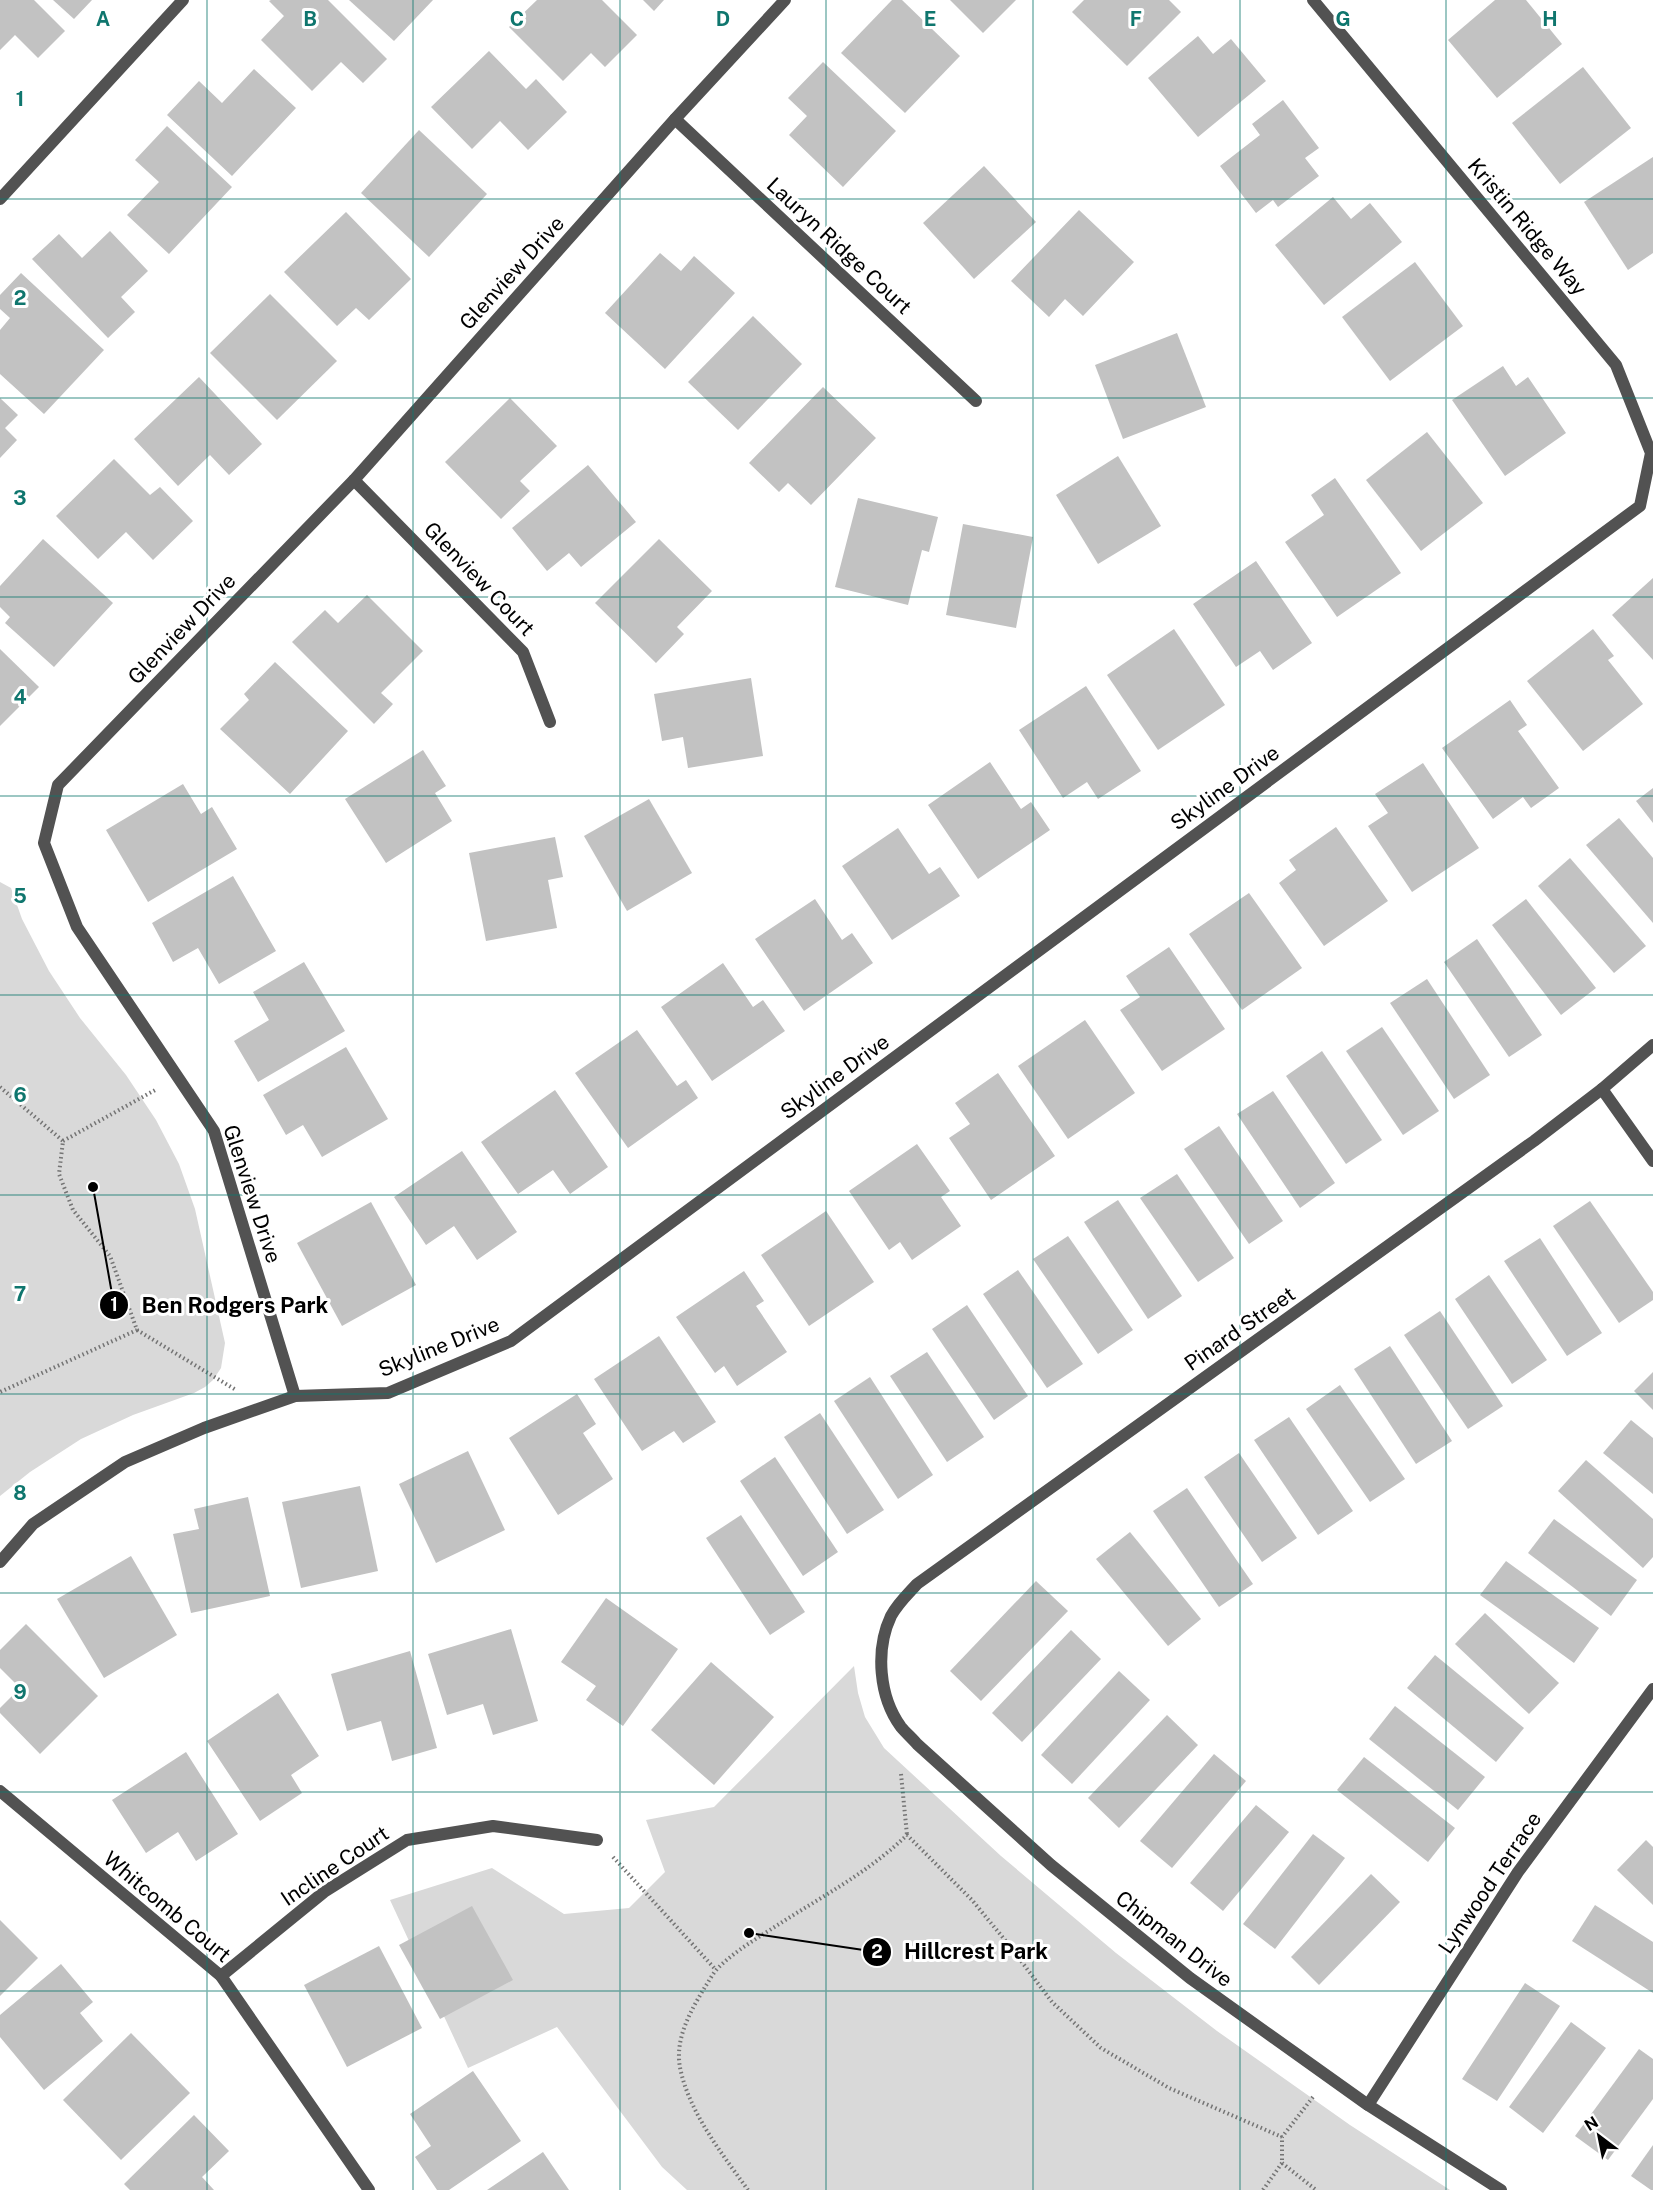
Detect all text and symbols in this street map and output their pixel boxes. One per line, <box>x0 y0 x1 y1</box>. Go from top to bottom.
text: A <box>96 7 110 31</box>
text: B <box>303 7 317 31</box>
text: C <box>510 7 524 31</box>
text: D <box>716 7 730 31</box>
text: E <box>924 7 936 31</box>
text: F <box>1130 7 1142 31</box>
text: G <box>1335 7 1351 31</box>
text: H <box>1542 7 1558 31</box>
text: 1 <box>16 87 24 111</box>
street label: Kristin Ridge Way <box>1463 153 1592 300</box>
street label: Lauryn Ridge Court <box>762 172 917 319</box>
street label: Glenview Drive <box>454 211 569 335</box>
text: 2 <box>14 286 26 310</box>
text: 3 <box>13 486 27 510</box>
street label: Glenview Court <box>419 517 540 641</box>
street label: Glenview Drive <box>123 568 241 689</box>
text: 4 <box>13 685 27 709</box>
street label: Skyline Drive <box>1165 740 1284 835</box>
text: 5 <box>13 884 27 908</box>
street label: Skyline Drive <box>775 1029 894 1124</box>
text: 6 <box>13 1083 27 1107</box>
street label: Glenview Drive <box>218 1121 287 1266</box>
street label: Pinard Street <box>1180 1281 1300 1376</box>
text: 7 <box>14 1282 26 1306</box>
callout: Ben Rodgers Park <box>99 1285 340 1325</box>
text: Ben Rodgers Park <box>142 1292 329 1318</box>
text: 1 <box>110 1294 118 1315</box>
street label: Skyline Drive <box>375 1311 503 1382</box>
text: 8 <box>13 1481 27 1505</box>
text: 9 <box>13 1680 27 1704</box>
street label: Lynwood Terrace <box>1433 1807 1546 1958</box>
street label: Incline Court <box>276 1820 393 1911</box>
street label: Whitcomb Court <box>98 1846 236 1967</box>
street label: Chipman Drive <box>1111 1885 1238 1992</box>
callout: Hillcrest Park <box>862 1932 1060 1972</box>
text: Hillcrest Park <box>904 1938 1048 1964</box>
text: 2 <box>871 1941 883 1962</box>
north arrow <box>1569 2106 1629 2166</box>
text: N <box>1581 2112 1602 2135</box>

